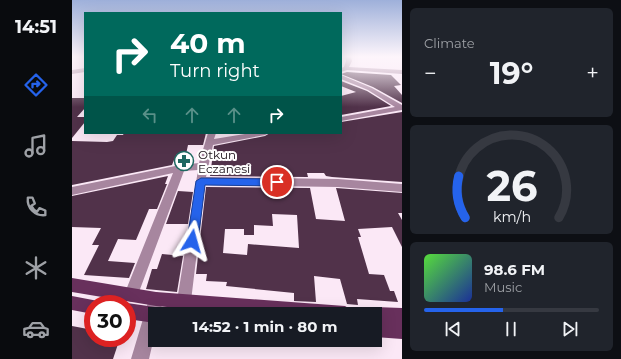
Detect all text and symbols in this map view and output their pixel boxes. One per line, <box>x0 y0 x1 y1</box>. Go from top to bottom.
text: 14:51 <box>15 16 57 38</box>
text: 40 m <box>170 26 246 60</box>
icon: right <box>104 28 156 80</box>
text: Climate <box>424 35 475 51</box>
text: 19° <box>490 55 533 92</box>
text: Turn right <box>170 60 260 82</box>
text: − <box>424 60 437 87</box>
text: + <box>586 60 599 87</box>
icon: directions <box>22 71 50 99</box>
icon: left <box>139 104 161 126</box>
icon: ahead <box>181 104 203 126</box>
icon: ahead <box>223 104 245 126</box>
icon: right <box>265 104 287 126</box>
icon: music <box>22 132 50 160</box>
place label: Otkun Eczanesi <box>198 147 250 176</box>
pharmacy icon: Otkun Eczanesi <box>173 150 195 172</box>
text: 26 <box>486 160 537 210</box>
pin <box>260 165 294 199</box>
icon: arrive <box>266 171 288 193</box>
icon: phone <box>22 193 50 221</box>
text: km/h <box>492 207 531 225</box>
position arrow <box>171 220 213 262</box>
icon: climate <box>22 254 50 282</box>
text: 98.6 FM <box>484 260 545 279</box>
text: Music <box>484 279 522 295</box>
speed limit sign: 30 <box>84 295 136 347</box>
icon: car <box>22 315 50 343</box>
text: 14:52 · 1 min · 80 m <box>193 317 337 336</box>
icon: previous <box>442 318 464 340</box>
icon: pause <box>500 318 522 340</box>
icon: next <box>559 318 581 340</box>

